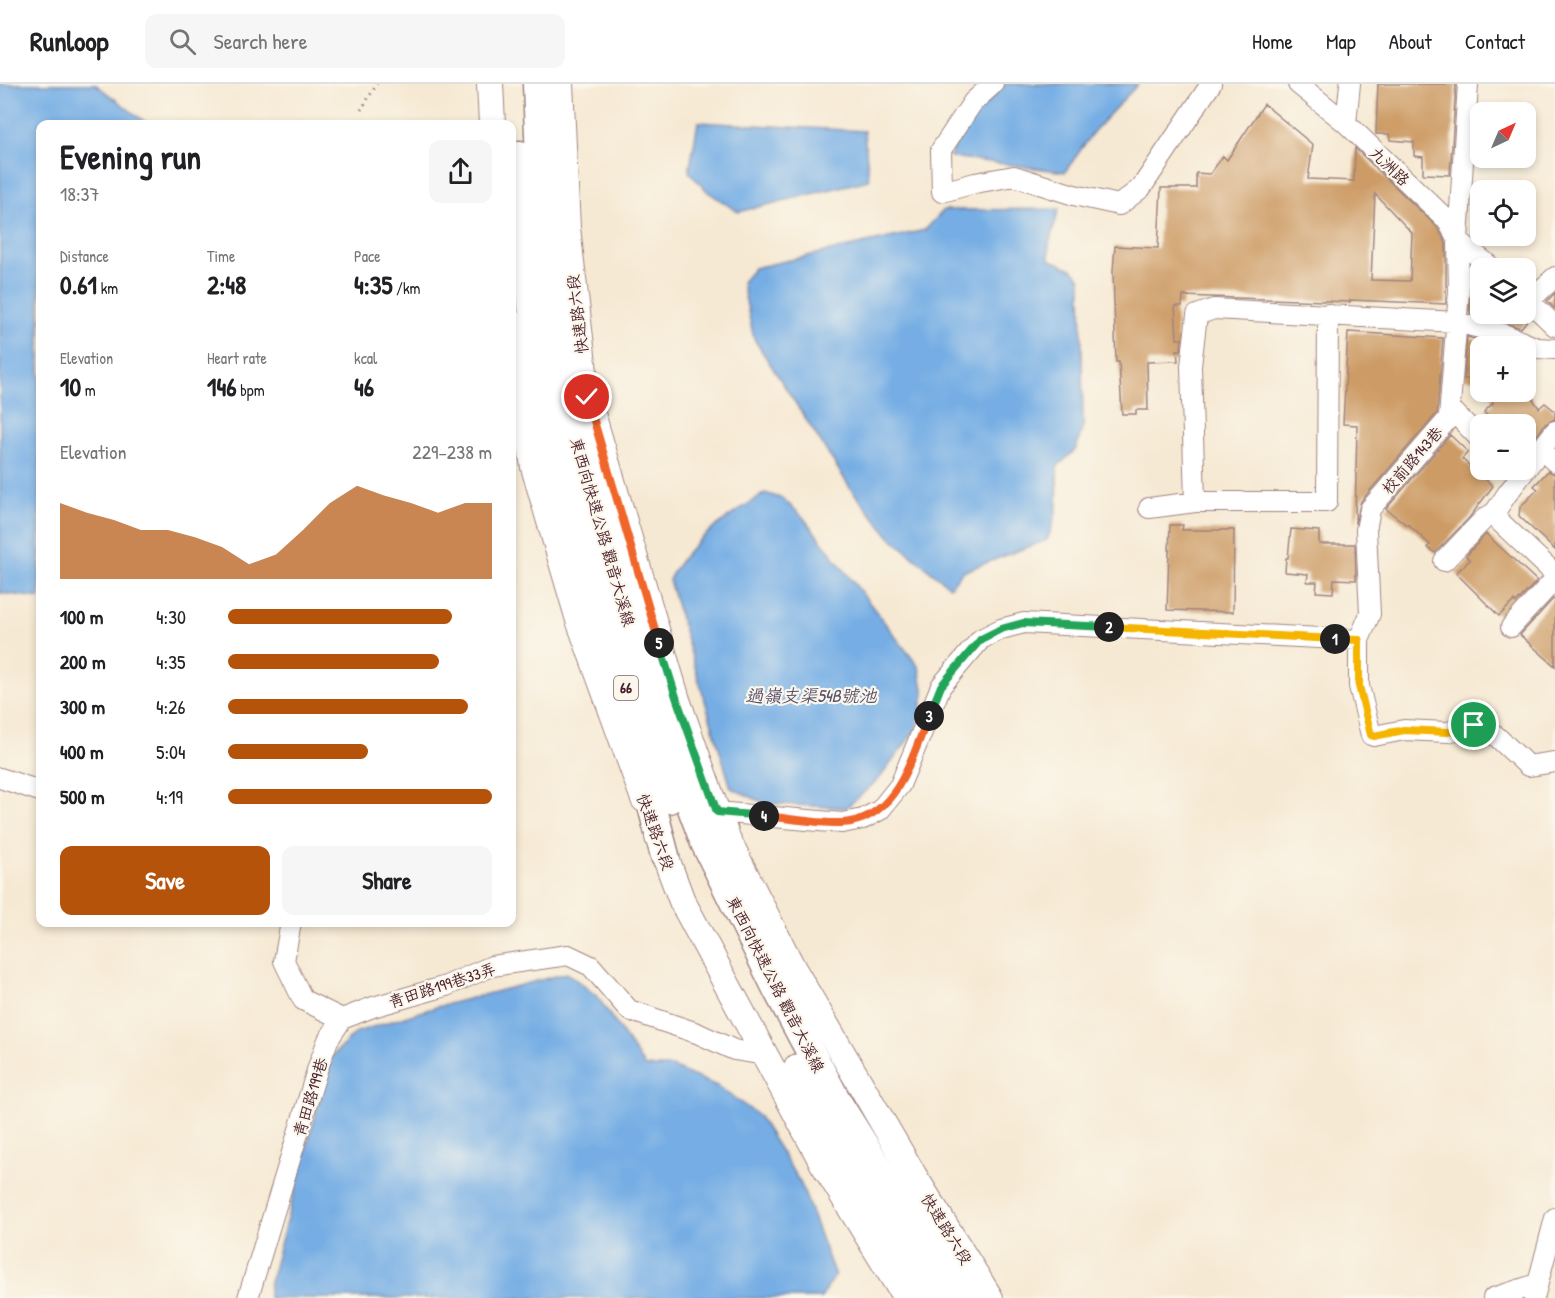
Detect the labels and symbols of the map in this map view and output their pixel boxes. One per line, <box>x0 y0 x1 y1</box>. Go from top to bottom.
north arrow <box>1470 102 1536 168</box>
street label: 九洲路 <box>1365 141 1415 191</box>
street label: 快速路六段 <box>561 273 593 355</box>
pin <box>561 371 612 422</box>
street label: 校前路143巷 <box>1376 421 1448 499</box>
street label: 東西向快速公路 觀音大溪線 <box>565 435 641 629</box>
pin: 2 <box>1094 612 1124 642</box>
pin: 1 <box>1320 624 1350 654</box>
pin: 5 <box>644 628 674 658</box>
road number: 66 <box>614 676 638 700</box>
water label: 過嶺支渠54B號池 <box>745 683 878 708</box>
pin <box>1448 699 1499 750</box>
pin: 3 <box>914 701 944 731</box>
street label: 快速路六段 <box>632 791 680 873</box>
pin: 4 <box>749 801 779 831</box>
street label: 東西向快速公路 觀音大溪線 <box>722 892 830 1076</box>
street label: 青田路199巷33弄 <box>385 957 499 1013</box>
street label: 青田路199巷 <box>288 1055 332 1139</box>
street label: 快速路六段 <box>916 1189 978 1269</box>

